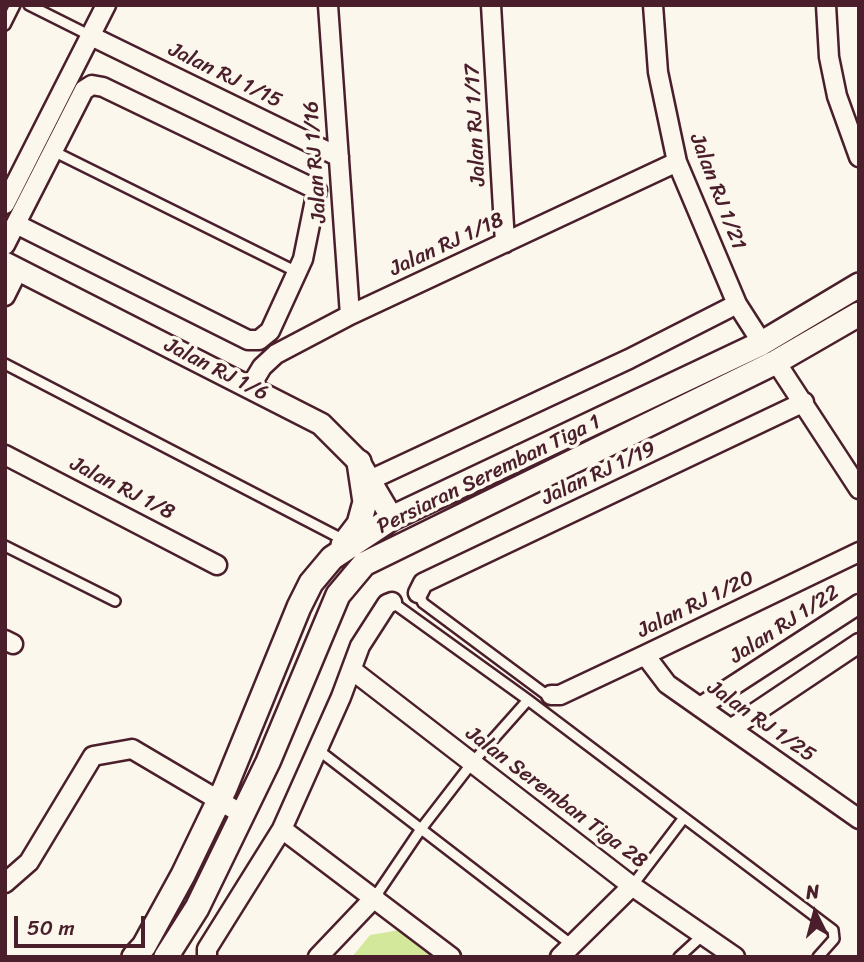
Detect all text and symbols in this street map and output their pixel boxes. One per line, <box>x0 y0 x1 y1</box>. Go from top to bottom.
street label: Jalan RJ 1/15 <box>164 38 286 114</box>
street label: Jalan RJ 1/17 <box>460 63 492 187</box>
street label: Jalan RJ 1/16 <box>299 100 333 224</box>
street label: Jalan RJ 1/21 <box>683 130 751 254</box>
street label: Jalan RJ 1/18 <box>386 208 508 282</box>
street label: Jalan RJ 1/6 <box>160 333 272 407</box>
street label: Persiaran Seremban Tiga 1 <box>373 410 605 540</box>
street label: Jalan RJ 1/19 <box>538 437 660 511</box>
street label: Jalan RJ 1/8 <box>66 452 178 526</box>
street label: Jalan RJ 1/20 <box>634 566 758 644</box>
street label: Jalan RJ 1/22 <box>726 580 844 670</box>
street label: Jalan RJ 1/25 <box>702 676 820 768</box>
street label: Jalan Seremban Tiga 28 <box>460 722 652 874</box>
text: N <box>804 875 821 909</box>
north arrow <box>780 878 850 948</box>
scale bar <box>18 902 149 946</box>
text: 50 m <box>27 909 75 947</box>

